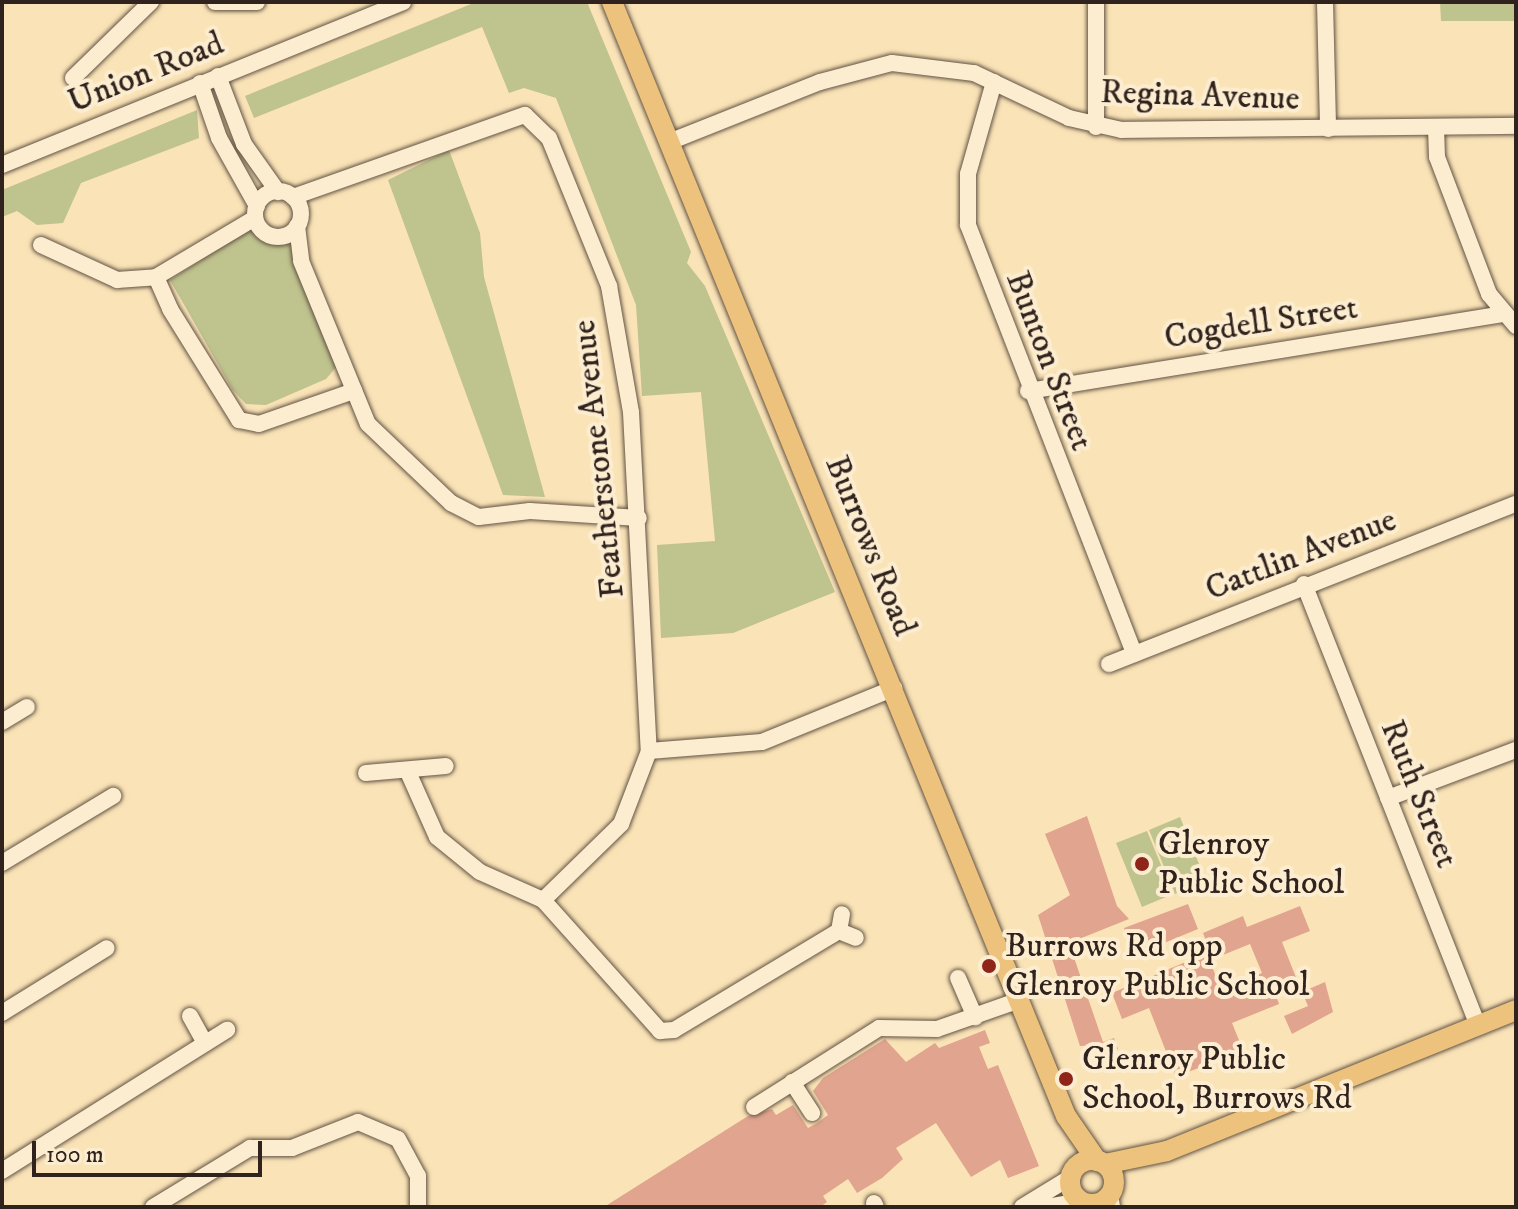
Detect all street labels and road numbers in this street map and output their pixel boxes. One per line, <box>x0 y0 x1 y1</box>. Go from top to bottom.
street label: Union Road <box>62 23 230 123</box>
street label: Regina Avenue <box>1100 72 1300 120</box>
street label: Bunton Street <box>996 266 1102 456</box>
street label: Cogdell Street <box>1162 288 1360 358</box>
street label: Featherstone Avenue <box>564 318 634 600</box>
street label: Burrows Road <box>815 450 925 642</box>
street label: Cattlin Avenue <box>1200 500 1402 610</box>
street label: Ruth Street <box>1371 714 1467 874</box>

